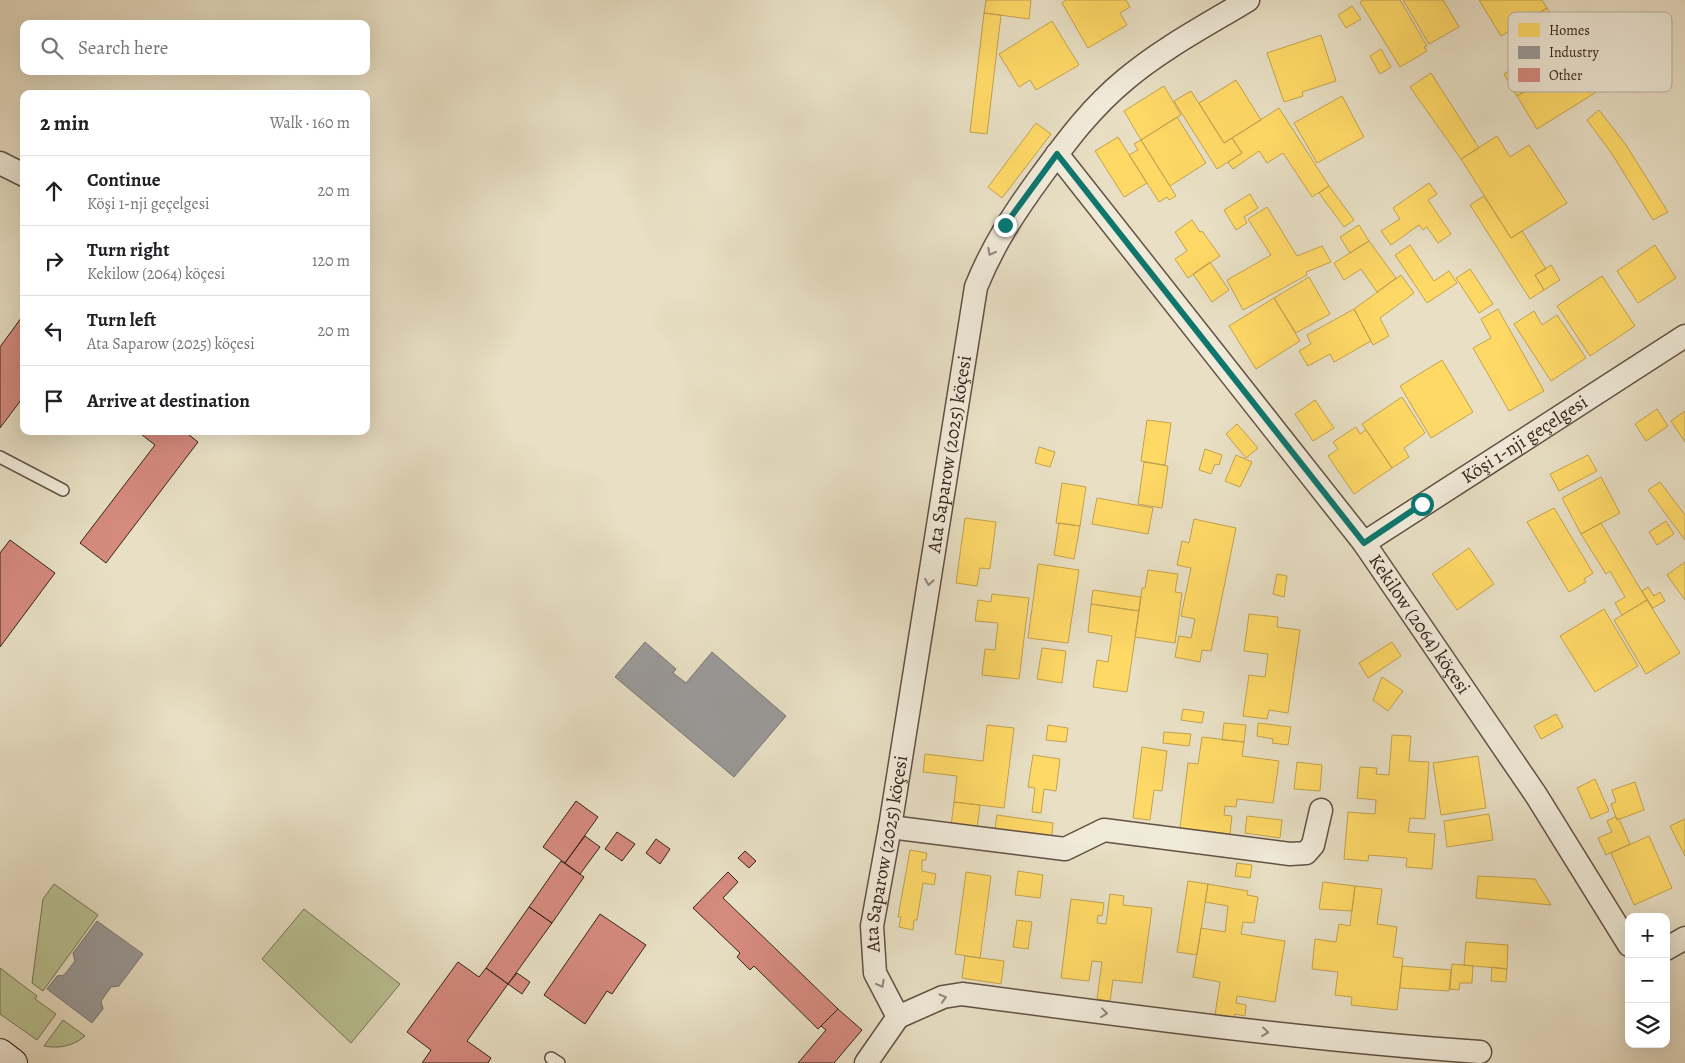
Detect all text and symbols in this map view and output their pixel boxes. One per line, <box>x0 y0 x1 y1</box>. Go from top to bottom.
legend <box>1508 12 1672 92</box>
search box <box>20 20 370 75</box>
text: Homes <box>1549 21 1590 40</box>
icon: search <box>38 34 66 62</box>
text: Search here <box>78 35 168 61</box>
text: Industry <box>1549 43 1599 62</box>
text: Other <box>1549 66 1583 85</box>
text: 2 min <box>40 109 89 137</box>
text: Walk · 160 m <box>270 112 350 134</box>
text: Continue <box>87 167 161 193</box>
icon: ahead <box>40 177 68 205</box>
text: 20 m <box>317 180 350 202</box>
text: Köşi 1-nji geçelgesi <box>87 193 210 215</box>
route end <box>994 214 1017 237</box>
text: Turn right <box>87 237 169 263</box>
one-way arrow <box>987 246 997 255</box>
icon: right <box>40 247 68 275</box>
text: 120 m <box>312 250 350 272</box>
text: Kekilow (2064) köçesi <box>87 263 225 285</box>
text: Turn left <box>87 307 156 333</box>
icon: left <box>40 317 68 345</box>
text: 20 m <box>317 320 350 342</box>
text: Ata Saparow (2025) köçesi <box>87 333 255 355</box>
street label: Ata Saparow (2025) köçesi <box>921 354 978 556</box>
icon: arrive <box>40 387 68 415</box>
text: Arrive at destination <box>87 388 250 414</box>
street label: Köşi 1-nji geçelgesi <box>1456 389 1593 490</box>
route start <box>1411 493 1434 516</box>
street label: Kekilow (2064) köçesi <box>1362 549 1477 700</box>
one-way arrow <box>924 578 934 587</box>
street label: Ata Saparow (2025) köçesi <box>859 754 914 954</box>
map controls <box>1625 913 1670 1048</box>
button: + <box>1625 913 1670 958</box>
button: − <box>1625 958 1670 1003</box>
one-way arrow <box>875 978 885 987</box>
one-way arrow <box>939 993 947 1004</box>
button: layers <box>1625 1003 1670 1048</box>
one-way arrow <box>1100 1007 1108 1017</box>
one-way arrow <box>1262 1026 1270 1037</box>

